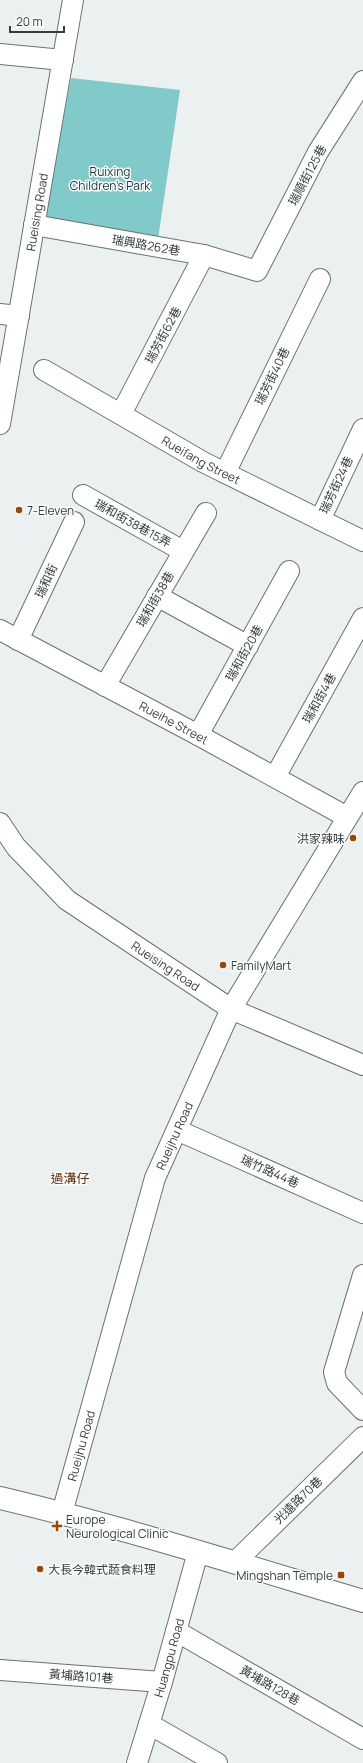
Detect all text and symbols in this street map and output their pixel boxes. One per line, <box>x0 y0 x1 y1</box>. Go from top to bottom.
scale bar <box>10 8 64 34</box>
text: 20 m <box>16 13 43 30</box>
street label: 瑞順街125巷 <box>284 142 330 208</box>
park label: Ruixing Children's Park <box>70 163 151 194</box>
street label: Rueising Road <box>21 172 52 252</box>
street label: 瑞興路262巷 <box>110 231 182 259</box>
street label: 瑞芳街62巷 <box>141 304 185 366</box>
street label: 瑞芳街40巷 <box>251 344 293 408</box>
street label: Rueifang Street <box>159 431 244 488</box>
street label: 瑞芳街24巷 <box>315 453 357 517</box>
street label: 瑞和街38巷15弄 <box>92 495 174 551</box>
place label: 7-Eleven <box>27 502 74 519</box>
marker: 7-Eleven <box>14 505 24 515</box>
street label: 瑞和街 <box>31 561 61 601</box>
street label: 瑞和街38巷 <box>132 568 178 630</box>
street label: 瑞和街20巷 <box>221 622 267 684</box>
street label: 瑞和街4巷 <box>298 670 340 726</box>
street label: Rueihe Street <box>136 697 212 748</box>
place label: 洪家辣味 <box>297 830 345 847</box>
marker: 洪家辣味 <box>348 833 358 843</box>
street label: Rueising Road <box>128 937 203 995</box>
place label: FamilyMart <box>231 957 292 974</box>
marker: FamilyMart <box>218 960 228 970</box>
street label: Rueijhu Road <box>151 1099 197 1172</box>
street label: 瑞竹路44巷 <box>238 1151 302 1191</box>
district label: 過溝仔 <box>50 1169 90 1187</box>
street label: Rueijhu Road <box>63 1408 99 1483</box>
street label: 光遠路70巷 <box>270 1473 326 1527</box>
place label: Europe Neurological Clinic <box>66 1511 169 1542</box>
marker: Europe Neurological Clinic <box>51 1520 63 1532</box>
place label: 大長今韓式蔬食料理 <box>48 1561 156 1578</box>
marker: 大長今韓式蔬食料理 <box>35 1564 45 1574</box>
place label: Mingshan Temple <box>236 1567 333 1584</box>
marker: Mingshan Temple <box>336 1570 346 1580</box>
street label: Huangpu Road <box>149 1616 188 1699</box>
street label: 黃埔路128巷 <box>237 1661 303 1709</box>
street label: 黃埔路101巷 <box>48 1665 114 1687</box>

